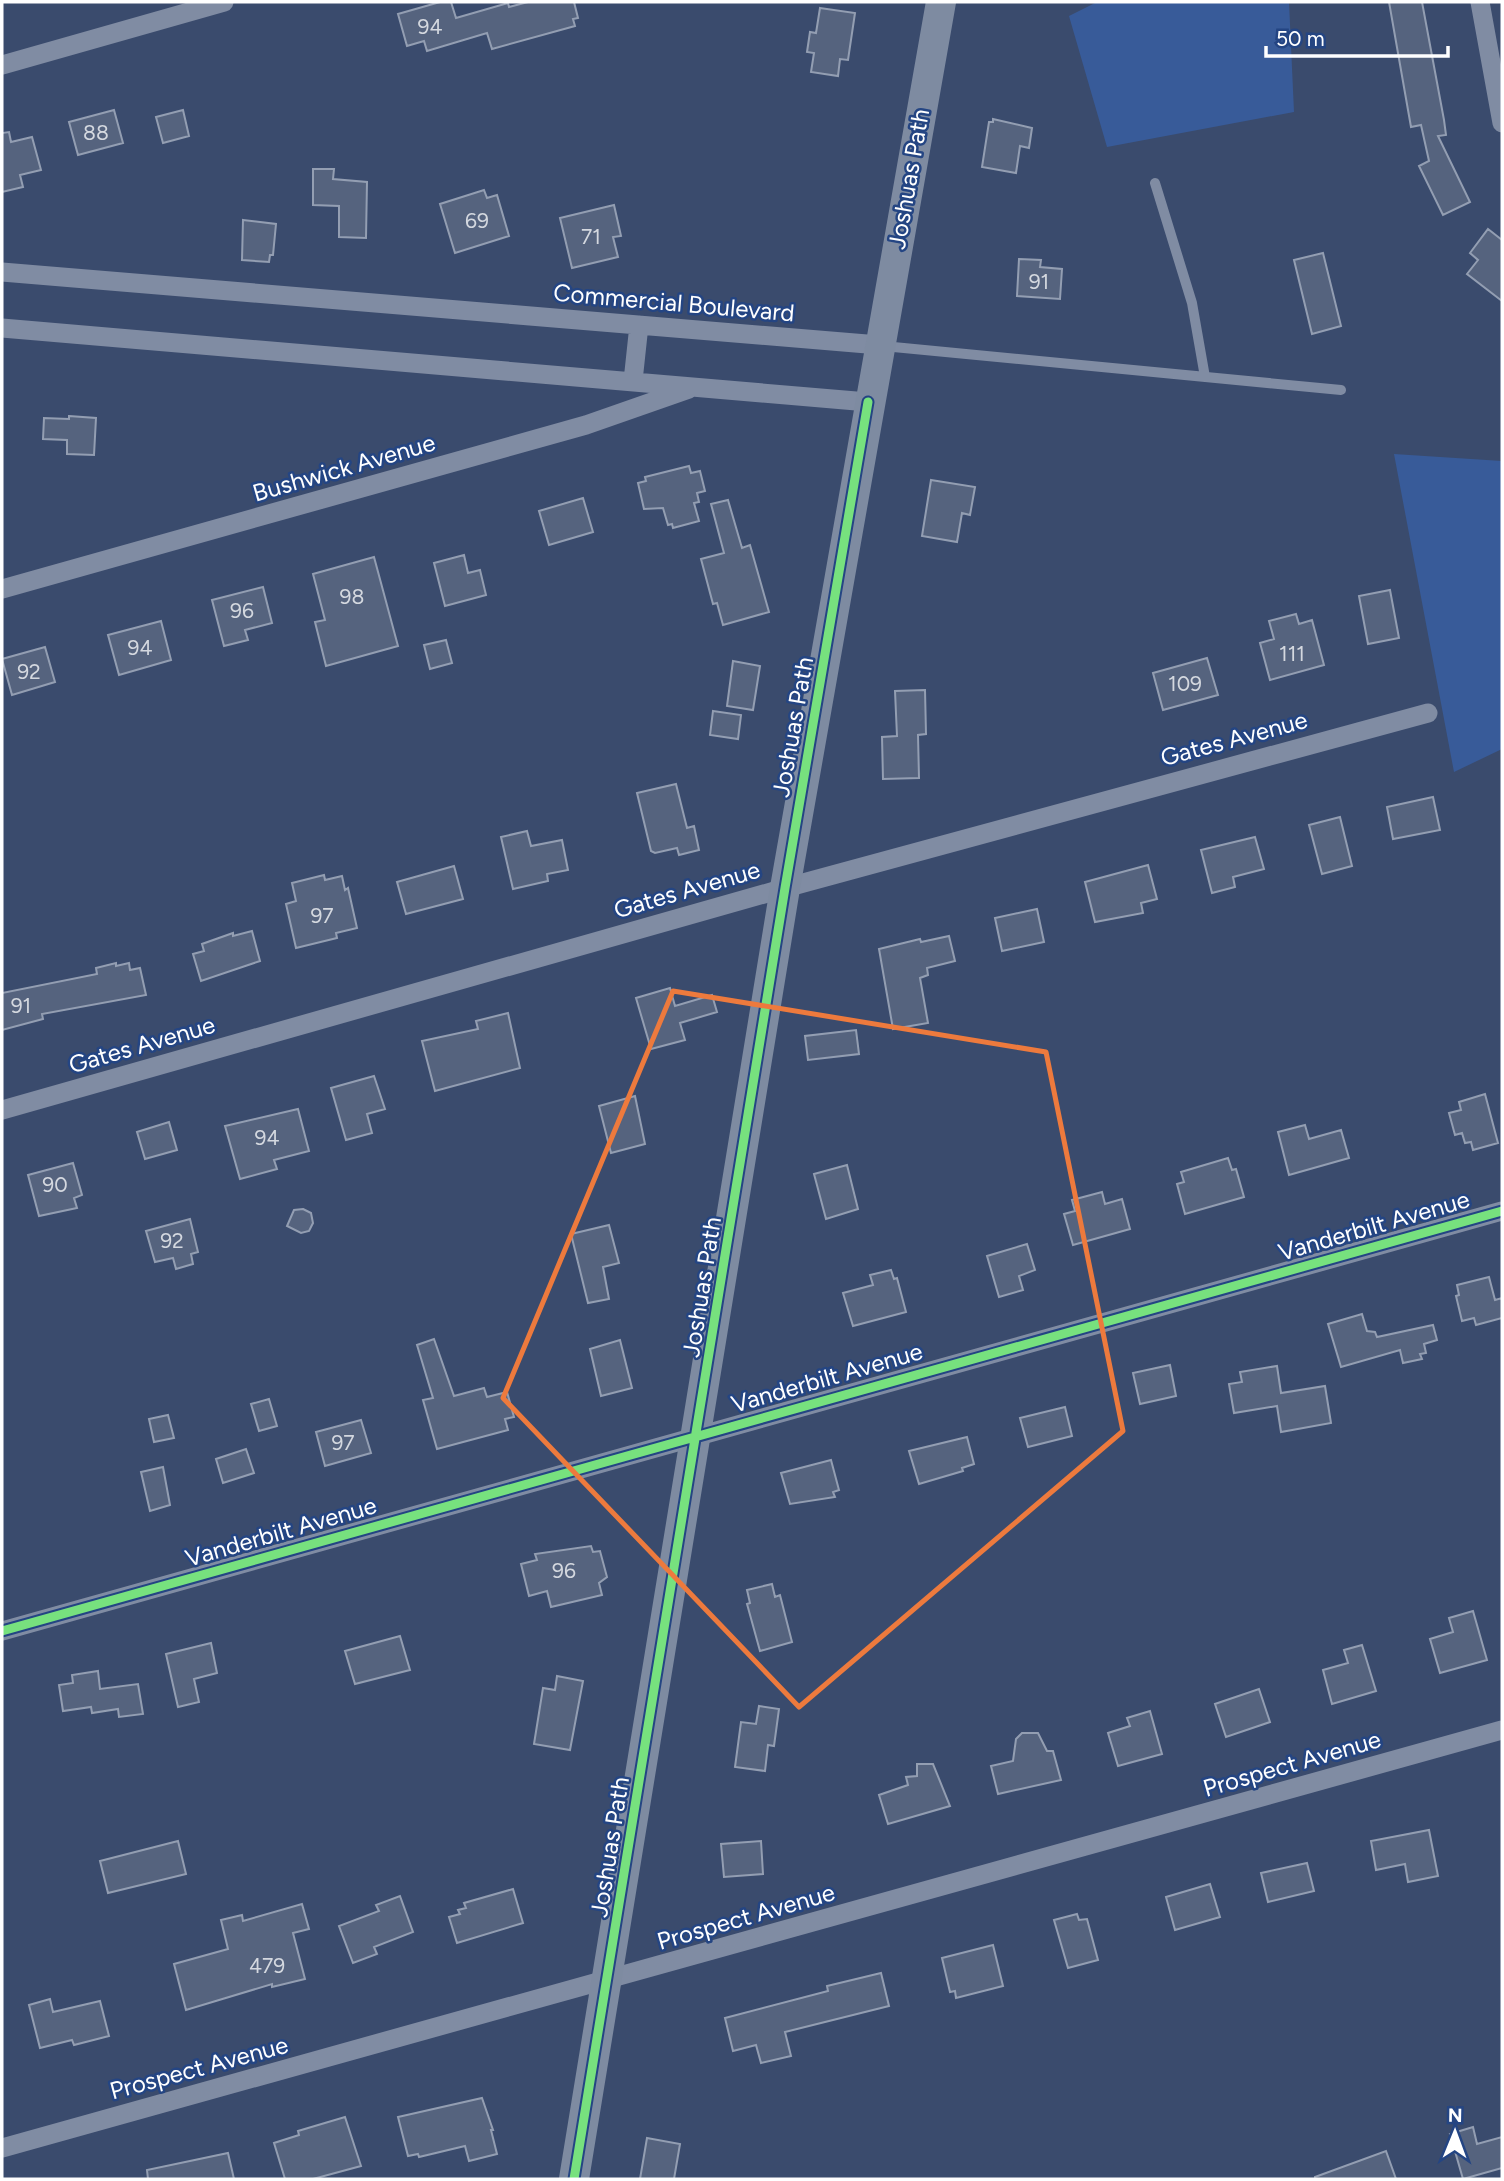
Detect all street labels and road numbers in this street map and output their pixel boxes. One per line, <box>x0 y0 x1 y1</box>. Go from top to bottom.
street label: Joshuas Path <box>882 106 935 251</box>
street label: Commercial Boulevard <box>552 278 796 327</box>
street label: Bushwick Avenue <box>249 428 438 507</box>
street label: Joshuas Path <box>766 654 819 799</box>
street label: Gates Avenue <box>1157 705 1310 772</box>
street label: Gates Avenue <box>610 855 763 924</box>
street label: Gates Avenue <box>65 1010 218 1079</box>
street label: Vanderbilt Avenue <box>1275 1184 1473 1267</box>
street label: Joshuas Path <box>676 1215 727 1359</box>
street label: Vanderbilt Avenue <box>728 1336 926 1419</box>
street label: Vanderbilt Avenue <box>182 1490 380 1573</box>
street label: Prospect Avenue <box>1200 1724 1384 1803</box>
street label: Joshuas Path <box>584 1775 635 1919</box>
street label: Prospect Avenue <box>654 1877 838 1956</box>
street label: Prospect Avenue <box>107 2030 291 2105</box>

